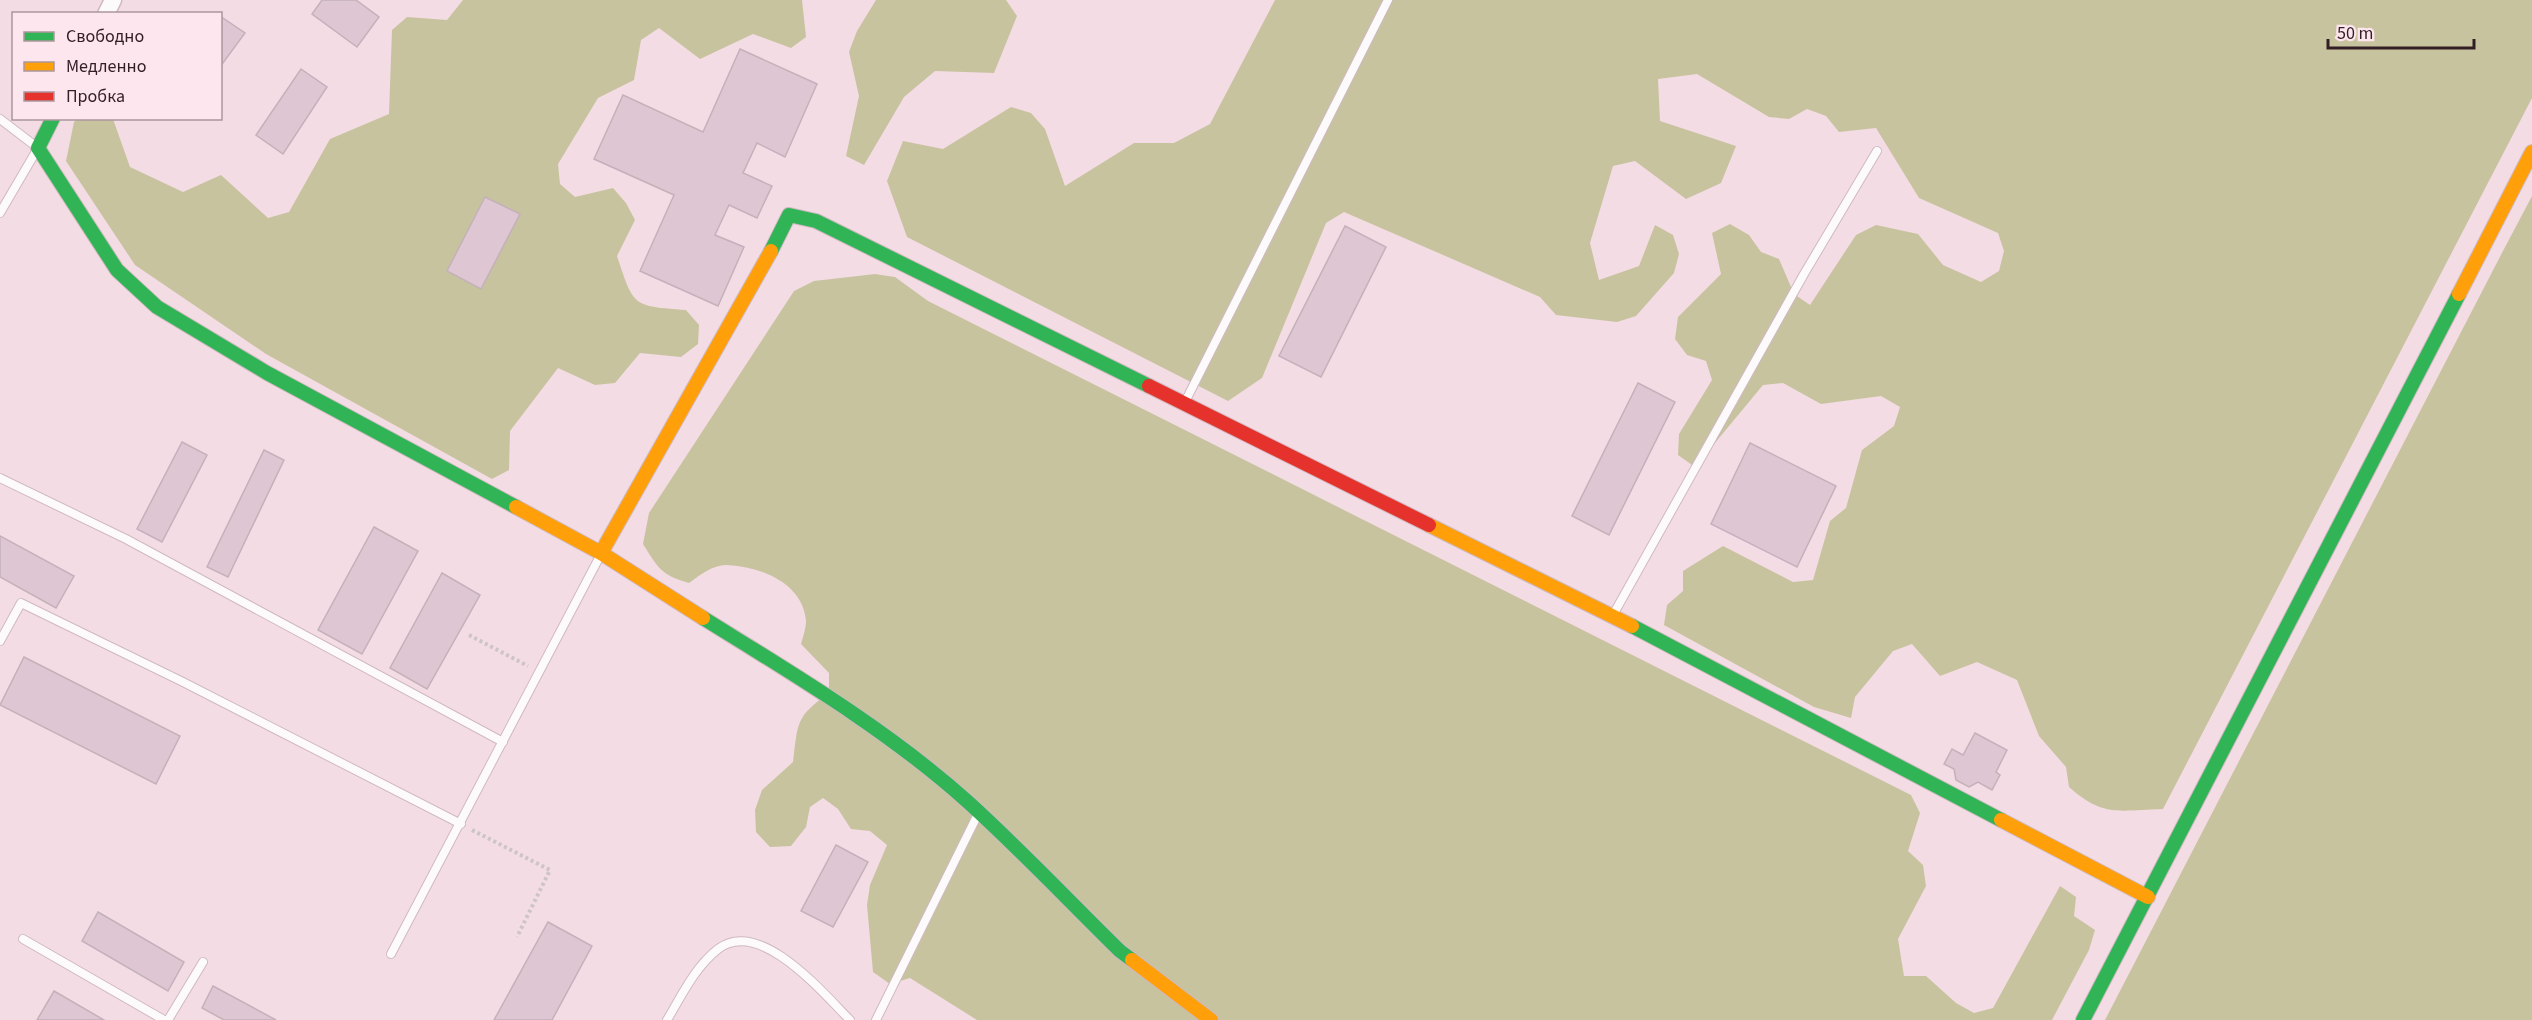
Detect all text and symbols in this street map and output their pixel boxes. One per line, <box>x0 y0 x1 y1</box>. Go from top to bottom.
legend <box>12 12 222 120</box>
scale bar <box>2328 12 2474 50</box>
text: 50 m <box>2337 21 2373 46</box>
text: Свободно <box>66 24 144 49</box>
text: Медленно <box>66 54 146 79</box>
text: Пробка <box>66 84 125 109</box>

